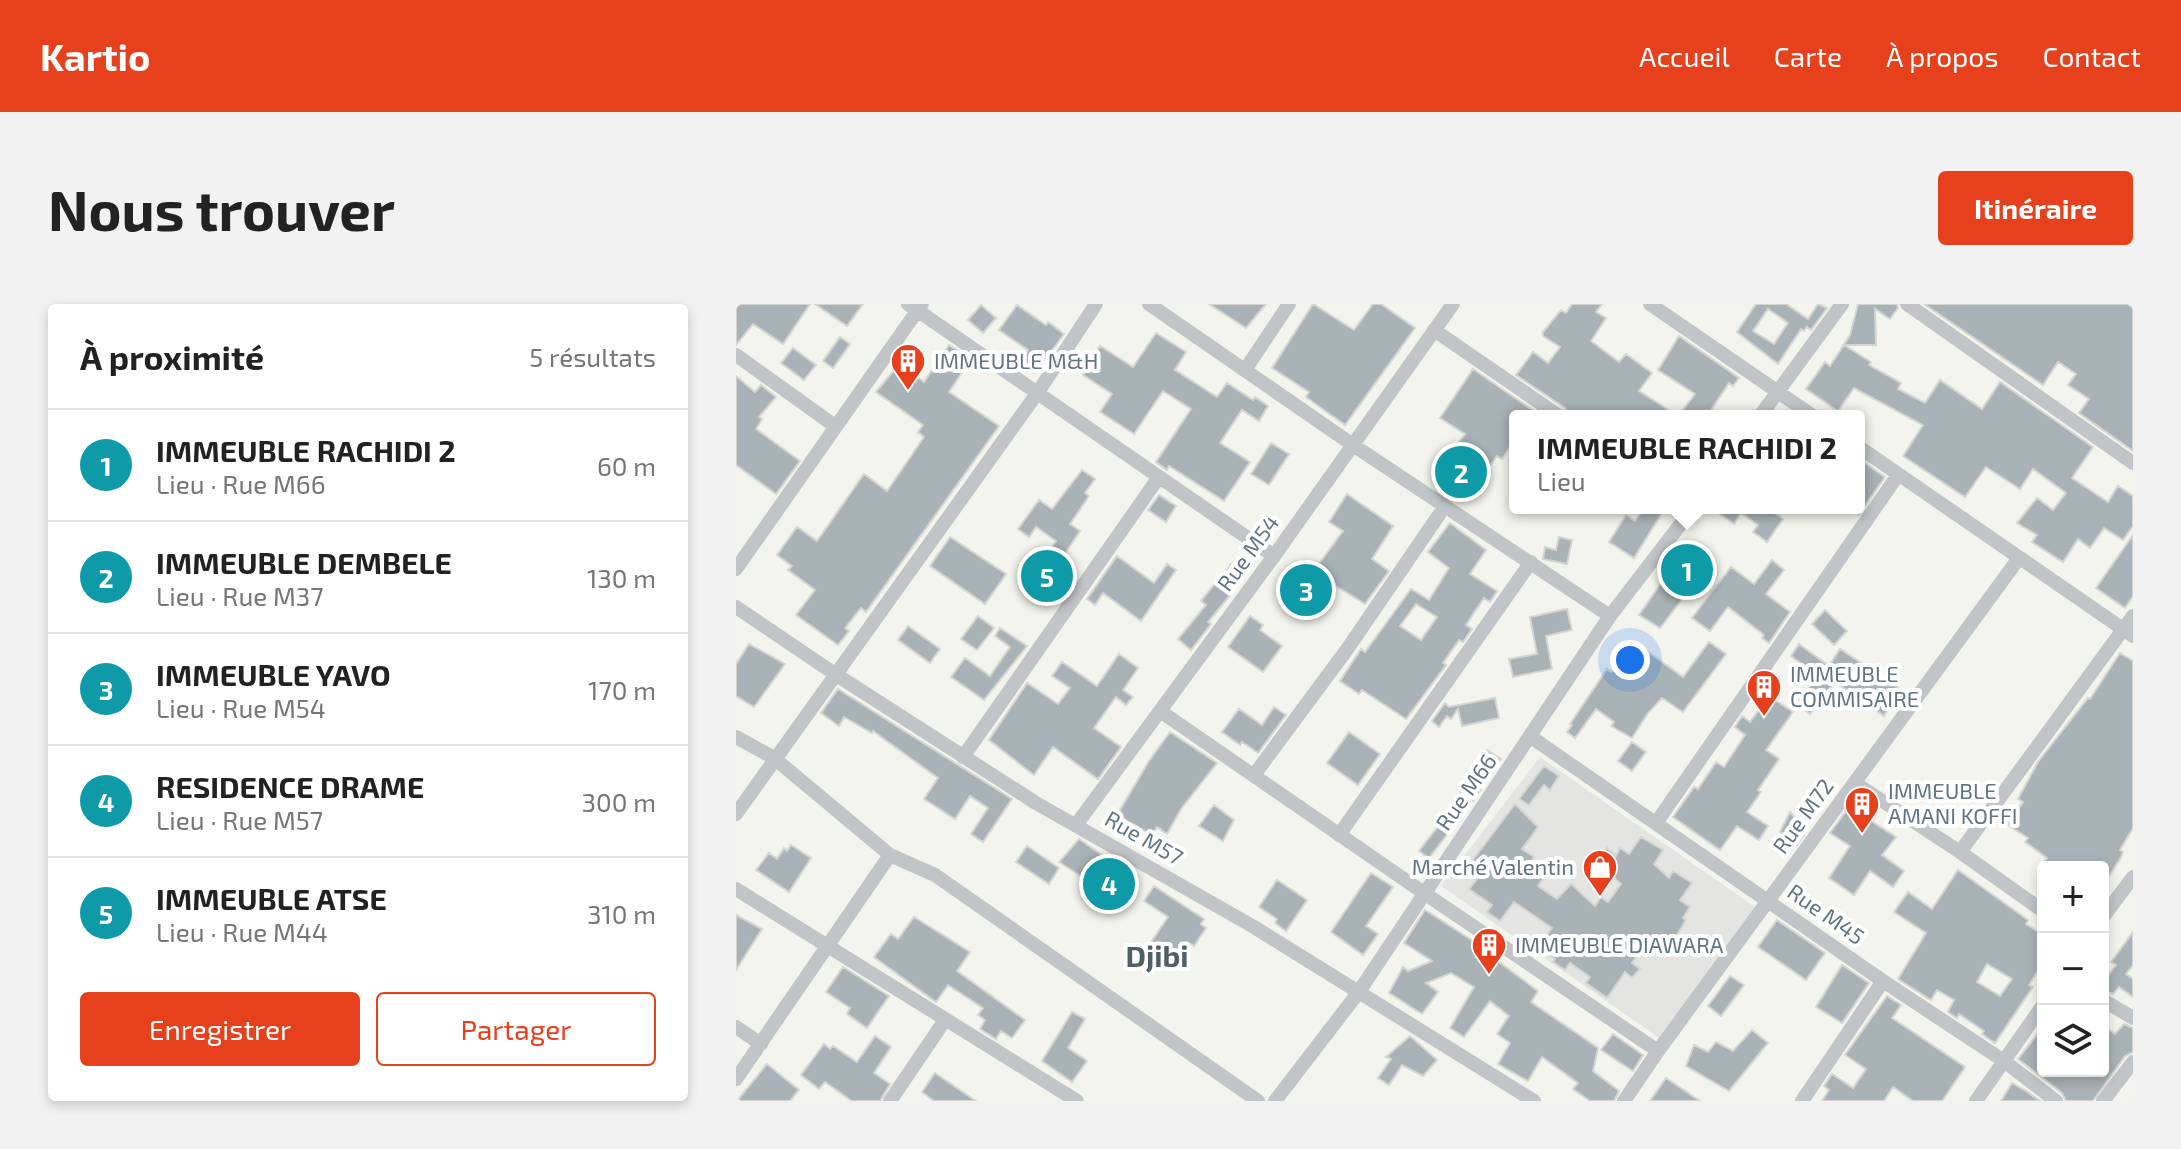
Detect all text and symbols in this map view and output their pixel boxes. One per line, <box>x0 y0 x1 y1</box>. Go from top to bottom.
text: Kartio <box>40 33 150 79</box>
text: Accueil <box>1639 39 1730 73</box>
text: Carte <box>1774 39 1842 73</box>
text: À propos <box>1886 39 1998 73</box>
text: Contact <box>2042 39 2141 73</box>
button: Itinéraire <box>1938 171 2133 245</box>
text: Nous trouver <box>48 175 395 242</box>
text: À proximité <box>80 336 264 377</box>
text: 5 résultats <box>529 341 656 372</box>
building icon: IMMEUBLE M&H <box>889 342 927 392</box>
place label: IMMEUBLE M&H <box>934 347 1098 373</box>
popup <box>1509 410 1865 514</box>
text: IMMEUBLE RACHIDI 2 <box>1537 429 1837 465</box>
text: IMMEUBLE RACHIDI 2 <box>156 432 456 468</box>
pin: 2 <box>1435 442 1487 502</box>
text: 1 <box>100 450 112 481</box>
text: 60 m <box>597 450 656 481</box>
text: Lieu <box>1537 465 1586 496</box>
text: Lieu · Rue M66 <box>156 468 326 499</box>
street label: Rue M54 <box>1211 509 1283 595</box>
pin: 1 <box>1661 540 1713 600</box>
text: IMMEUBLE DEMBELE <box>156 544 452 580</box>
pin: 5 <box>1021 546 1073 606</box>
pin: 3 <box>1280 560 1332 620</box>
text: 2 <box>98 562 114 593</box>
text: 130 m <box>587 562 656 593</box>
text: Lieu · Rue M37 <box>156 580 324 611</box>
your location <box>1610 640 1650 680</box>
text: IMMEUBLE YAVO <box>156 656 391 692</box>
place label: IMMEUBLE COMMISAIRE <box>1790 660 1919 711</box>
building icon: IMMEUBLE COMMISAIRE <box>1745 668 1783 718</box>
text: 3 <box>99 674 113 705</box>
text: 170 m <box>588 674 656 705</box>
text: Lieu · Rue M54 <box>156 692 326 723</box>
street label: Rue M66 <box>1429 748 1501 835</box>
text: RESIDENCE DRAME <box>156 768 424 804</box>
street label: Rue M72 <box>1766 773 1838 858</box>
place label: IMMEUBLE AMANI KOFFI <box>1888 777 2018 828</box>
building icon: IMMEUBLE AMANI KOFFI <box>1843 785 1881 835</box>
text: 4 <box>98 786 114 817</box>
text: 300 m <box>582 786 656 817</box>
text: Lieu · Rue M57 <box>156 804 323 835</box>
street label: Rue M57 <box>1101 805 1188 870</box>
shop icon: Marché Valentin <box>1581 848 1619 898</box>
place label: Marché Valentin <box>1412 853 1574 879</box>
pin: 4 <box>1083 854 1135 914</box>
map controls <box>2037 861 2109 1077</box>
button: + <box>2037 861 2109 933</box>
street label: Rue M45 <box>1783 877 1870 949</box>
text: IMMEUBLE ATSE <box>156 880 387 916</box>
text: 5 <box>99 898 113 929</box>
text: 310 m <box>587 898 656 929</box>
text: Lieu · Rue M44 <box>156 916 328 947</box>
building icon: IMMEUBLE DIAWARA <box>1470 926 1508 976</box>
place label: IMMEUBLE DIAWARA <box>1515 931 1724 957</box>
button: − <box>2037 933 2109 1005</box>
district label: Djibi <box>1125 937 1189 973</box>
button: Enregistrer <box>80 992 360 1066</box>
button: Partager <box>376 992 656 1066</box>
button: layers <box>2037 1005 2109 1077</box>

